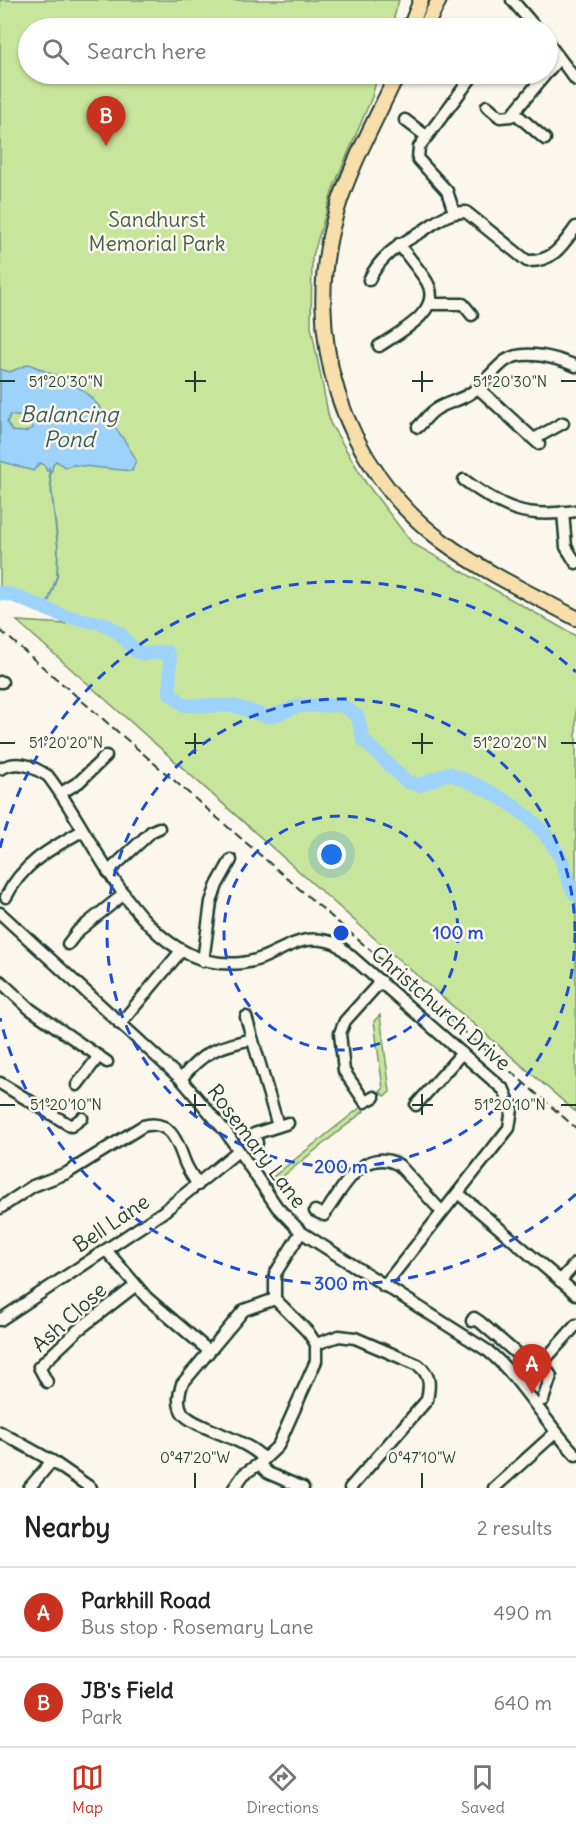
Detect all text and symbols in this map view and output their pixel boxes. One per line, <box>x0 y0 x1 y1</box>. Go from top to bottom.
search box <box>18 18 558 84</box>
icon: search <box>39 35 72 68</box>
text: Search here <box>87 37 206 65</box>
pin: B <box>86 96 126 146</box>
park label: Sandhurst Memorial Park <box>89 206 225 257</box>
text: 51°20'30"N <box>29 372 103 391</box>
text: 51°20'30"N <box>473 372 547 391</box>
water label: Balancing Pond <box>20 400 120 453</box>
text: 51°20'20"N <box>29 733 103 752</box>
text: 51°20'20"N <box>473 733 547 752</box>
your location <box>317 840 346 869</box>
text: 100 m <box>433 921 484 944</box>
centre of rings <box>331 923 351 943</box>
street label: Christchurch Drive <box>365 940 517 1076</box>
street label: Rosemary Lane <box>202 1079 312 1213</box>
text: 51°20'10"N <box>30 1095 102 1114</box>
text: 51°20'10"N <box>474 1095 546 1114</box>
text: 200 m <box>314 1155 368 1178</box>
street label: Bell Lane <box>68 1188 154 1258</box>
text: 300 m <box>314 1272 368 1295</box>
street label: Ash Close <box>26 1276 112 1358</box>
pin: A <box>512 1344 552 1394</box>
text: 0°47'20"W <box>160 1448 230 1467</box>
text: 0°47'10"W <box>388 1448 456 1467</box>
text: Nearby <box>24 1511 110 1544</box>
text: 2 results <box>477 1515 552 1540</box>
text: Parkhill Road <box>81 1586 211 1614</box>
text: A <box>37 1600 50 1625</box>
text: 490 m <box>493 1600 552 1625</box>
text: Bus stop · Rosemary Lane <box>81 1614 314 1639</box>
text: JB's Field <box>81 1676 173 1704</box>
text: B <box>37 1690 50 1715</box>
text: 640 m <box>493 1690 552 1715</box>
text: Park <box>81 1704 122 1729</box>
tab: Map <box>71 1761 104 1817</box>
tab: Directions <box>246 1761 319 1817</box>
tab: Saved <box>461 1761 505 1817</box>

